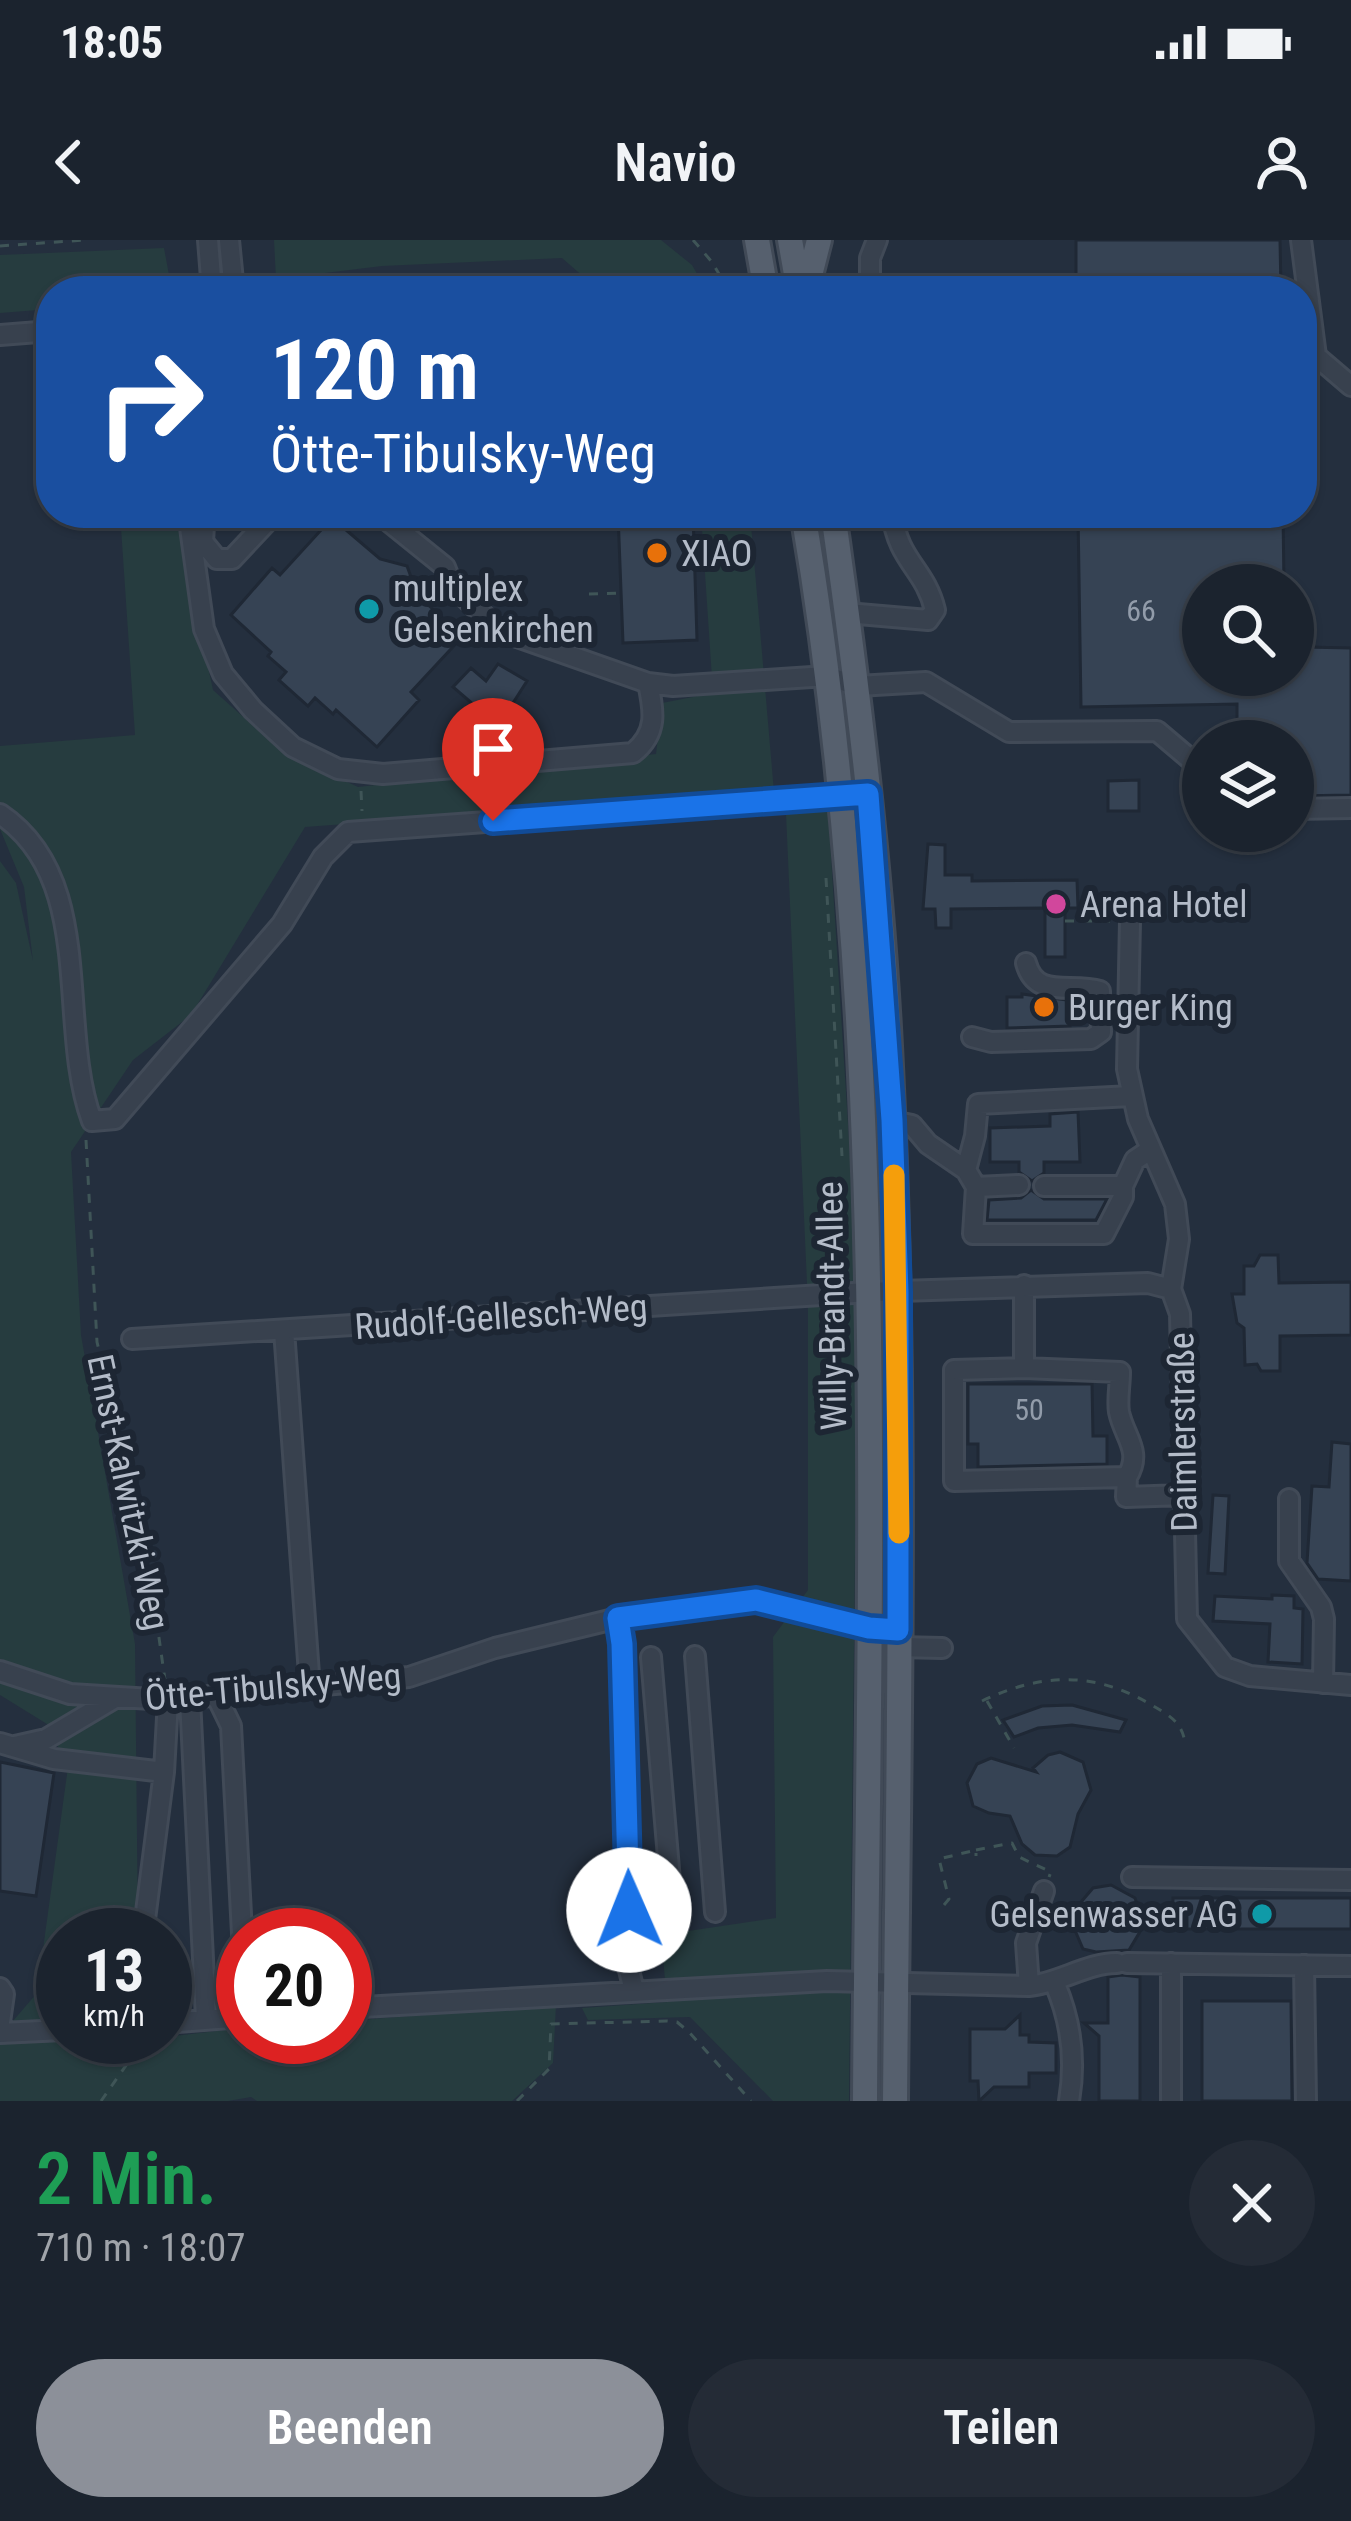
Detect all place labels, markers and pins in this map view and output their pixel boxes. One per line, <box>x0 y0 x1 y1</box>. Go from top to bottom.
place label: XIAO <box>681 533 752 575</box>
marker: XIAO <box>644 540 670 566</box>
place label: multiplex Gelsenkirchen <box>393 568 594 651</box>
marker: multiplex Gelsenkirchen <box>356 596 382 622</box>
pin <box>442 698 544 821</box>
place label: Arena Hotel <box>1080 884 1247 926</box>
marker: Arena Hotel <box>1043 891 1069 917</box>
place label: Burger King <box>1068 987 1233 1029</box>
marker: Burger King <box>1031 994 1057 1020</box>
place label: Gelsenwasser AG <box>989 1894 1238 1936</box>
marker: Gelsenwasser AG <box>1249 1901 1275 1927</box>

